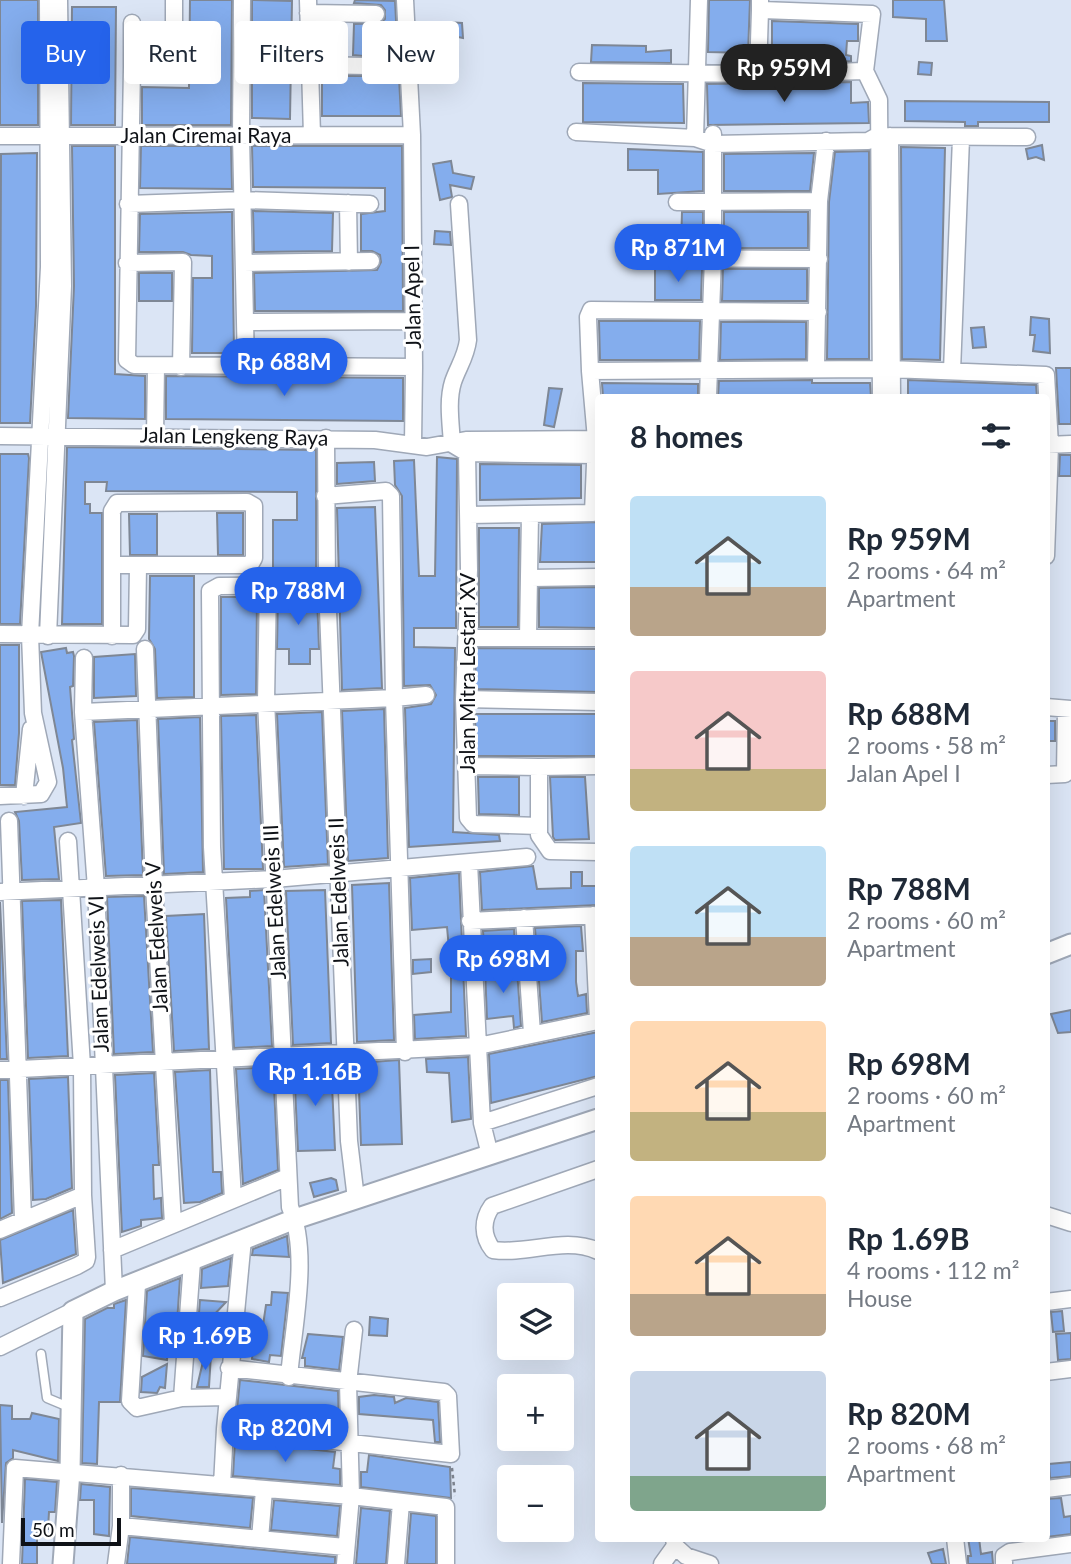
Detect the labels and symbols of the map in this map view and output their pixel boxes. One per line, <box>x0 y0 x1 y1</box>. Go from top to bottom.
pin: Rp 959M <box>719 44 849 104</box>
street label: Jalan Ciremai Raya <box>120 122 292 147</box>
pin: Rp 871M <box>613 224 743 284</box>
street label: Jalan Apel I <box>398 245 425 349</box>
pin: Rp 688M <box>219 338 349 398</box>
street label: Jalan Lengkeng Raya <box>140 421 328 450</box>
pin: Rp 788M <box>233 568 363 627</box>
street label: Jalan Mitra Lestari XV <box>454 572 479 773</box>
street label: Jalan Edelweis II <box>322 817 353 967</box>
street label: Jalan Edelweis III <box>257 824 290 980</box>
street label: Jalan Edelweis V <box>139 860 172 1013</box>
street label: Jalan Edelweis VI <box>82 895 113 1053</box>
pin: Rp 698M <box>438 936 568 995</box>
pin: Rp 1.16B <box>243 1048 387 1108</box>
pin: Rp 1.69B <box>133 1312 277 1372</box>
pin: Rp 820M <box>220 1404 350 1464</box>
scale bar <box>21 1515 121 1547</box>

